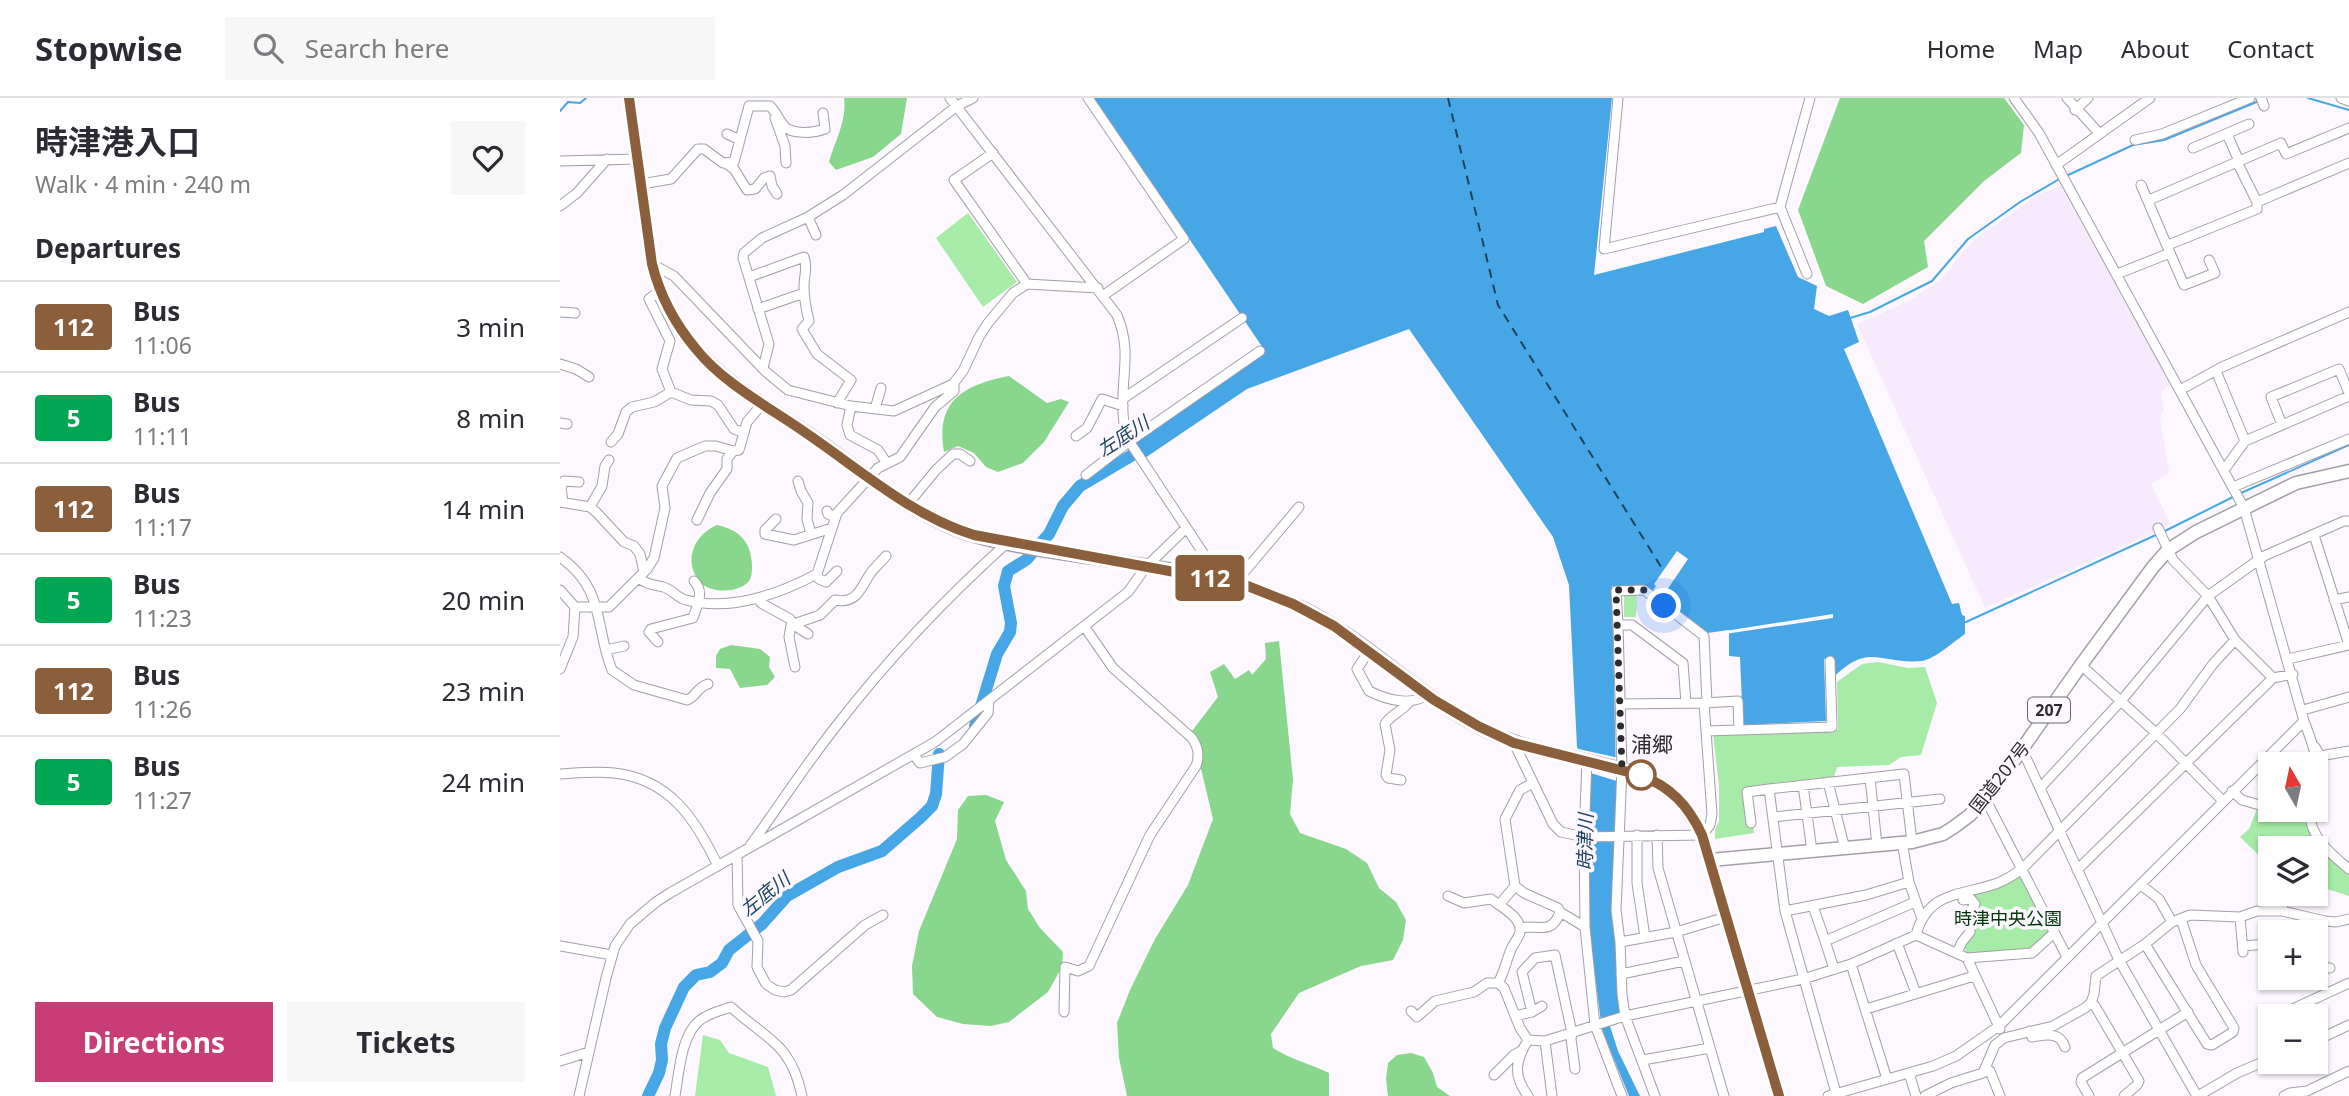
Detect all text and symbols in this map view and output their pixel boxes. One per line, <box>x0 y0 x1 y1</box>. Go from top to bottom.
search box <box>225 17 715 80</box>
text: Stopwise <box>35 26 183 71</box>
icon: search <box>249 29 287 67</box>
text: Search here <box>305 30 449 66</box>
text: Home <box>1927 32 1995 65</box>
text: Map <box>2033 32 2083 65</box>
text: About <box>2121 32 2189 65</box>
text: Contact <box>2227 32 2314 65</box>
text: 時津港入口 <box>35 119 200 164</box>
button: heart <box>451 121 525 195</box>
text: Walk · 4 min · 240 m <box>35 168 251 200</box>
text: Departures <box>35 230 181 266</box>
text: Bus <box>133 293 180 329</box>
text: 3 min <box>456 309 525 345</box>
text: 112 <box>53 310 94 343</box>
text: 11:06 <box>133 329 192 361</box>
text: Bus <box>133 384 180 420</box>
text: 8 min <box>456 400 525 436</box>
text: 5 <box>67 401 80 434</box>
water label: 左底川 <box>1092 408 1156 462</box>
text: 11:11 <box>133 420 192 452</box>
text: Bus <box>133 475 180 511</box>
text: 14 min <box>441 491 525 527</box>
text: 112 <box>53 492 94 525</box>
text: 11:17 <box>133 511 192 543</box>
line badge: 112 <box>1170 555 1250 601</box>
text: 112 <box>1189 561 1231 594</box>
text: Bus <box>133 566 180 602</box>
text: 20 min <box>441 582 525 618</box>
text: 5 <box>67 583 80 616</box>
your location <box>1646 588 1681 623</box>
text: 11:23 <box>133 602 192 634</box>
text: Bus <box>133 657 180 693</box>
text: 23 min <box>441 673 525 709</box>
text: 112 <box>53 674 94 707</box>
text: 11:26 <box>133 693 192 725</box>
road number: 207 <box>2028 698 2070 722</box>
district label: 浦郷 <box>1631 730 1673 758</box>
street label: 国道207号 <box>1963 736 2035 818</box>
text: Bus <box>133 748 180 784</box>
north arrow <box>2258 752 2328 822</box>
map controls <box>2258 752 2328 1074</box>
unlabelled marker <box>1626 760 1656 790</box>
text: 24 min <box>441 764 525 800</box>
text: 5 <box>67 765 80 798</box>
text: 11:27 <box>133 784 192 816</box>
water label: 時津川 <box>1572 811 1599 871</box>
button: layers <box>2258 836 2328 906</box>
water label: 左底川 <box>735 865 797 922</box>
park label: 時津中央公園 <box>1954 906 2062 930</box>
button: + <box>2258 920 2328 990</box>
button: Directions <box>35 1002 273 1082</box>
button: Tickets <box>287 1002 525 1082</box>
button: − <box>2258 1004 2328 1074</box>

